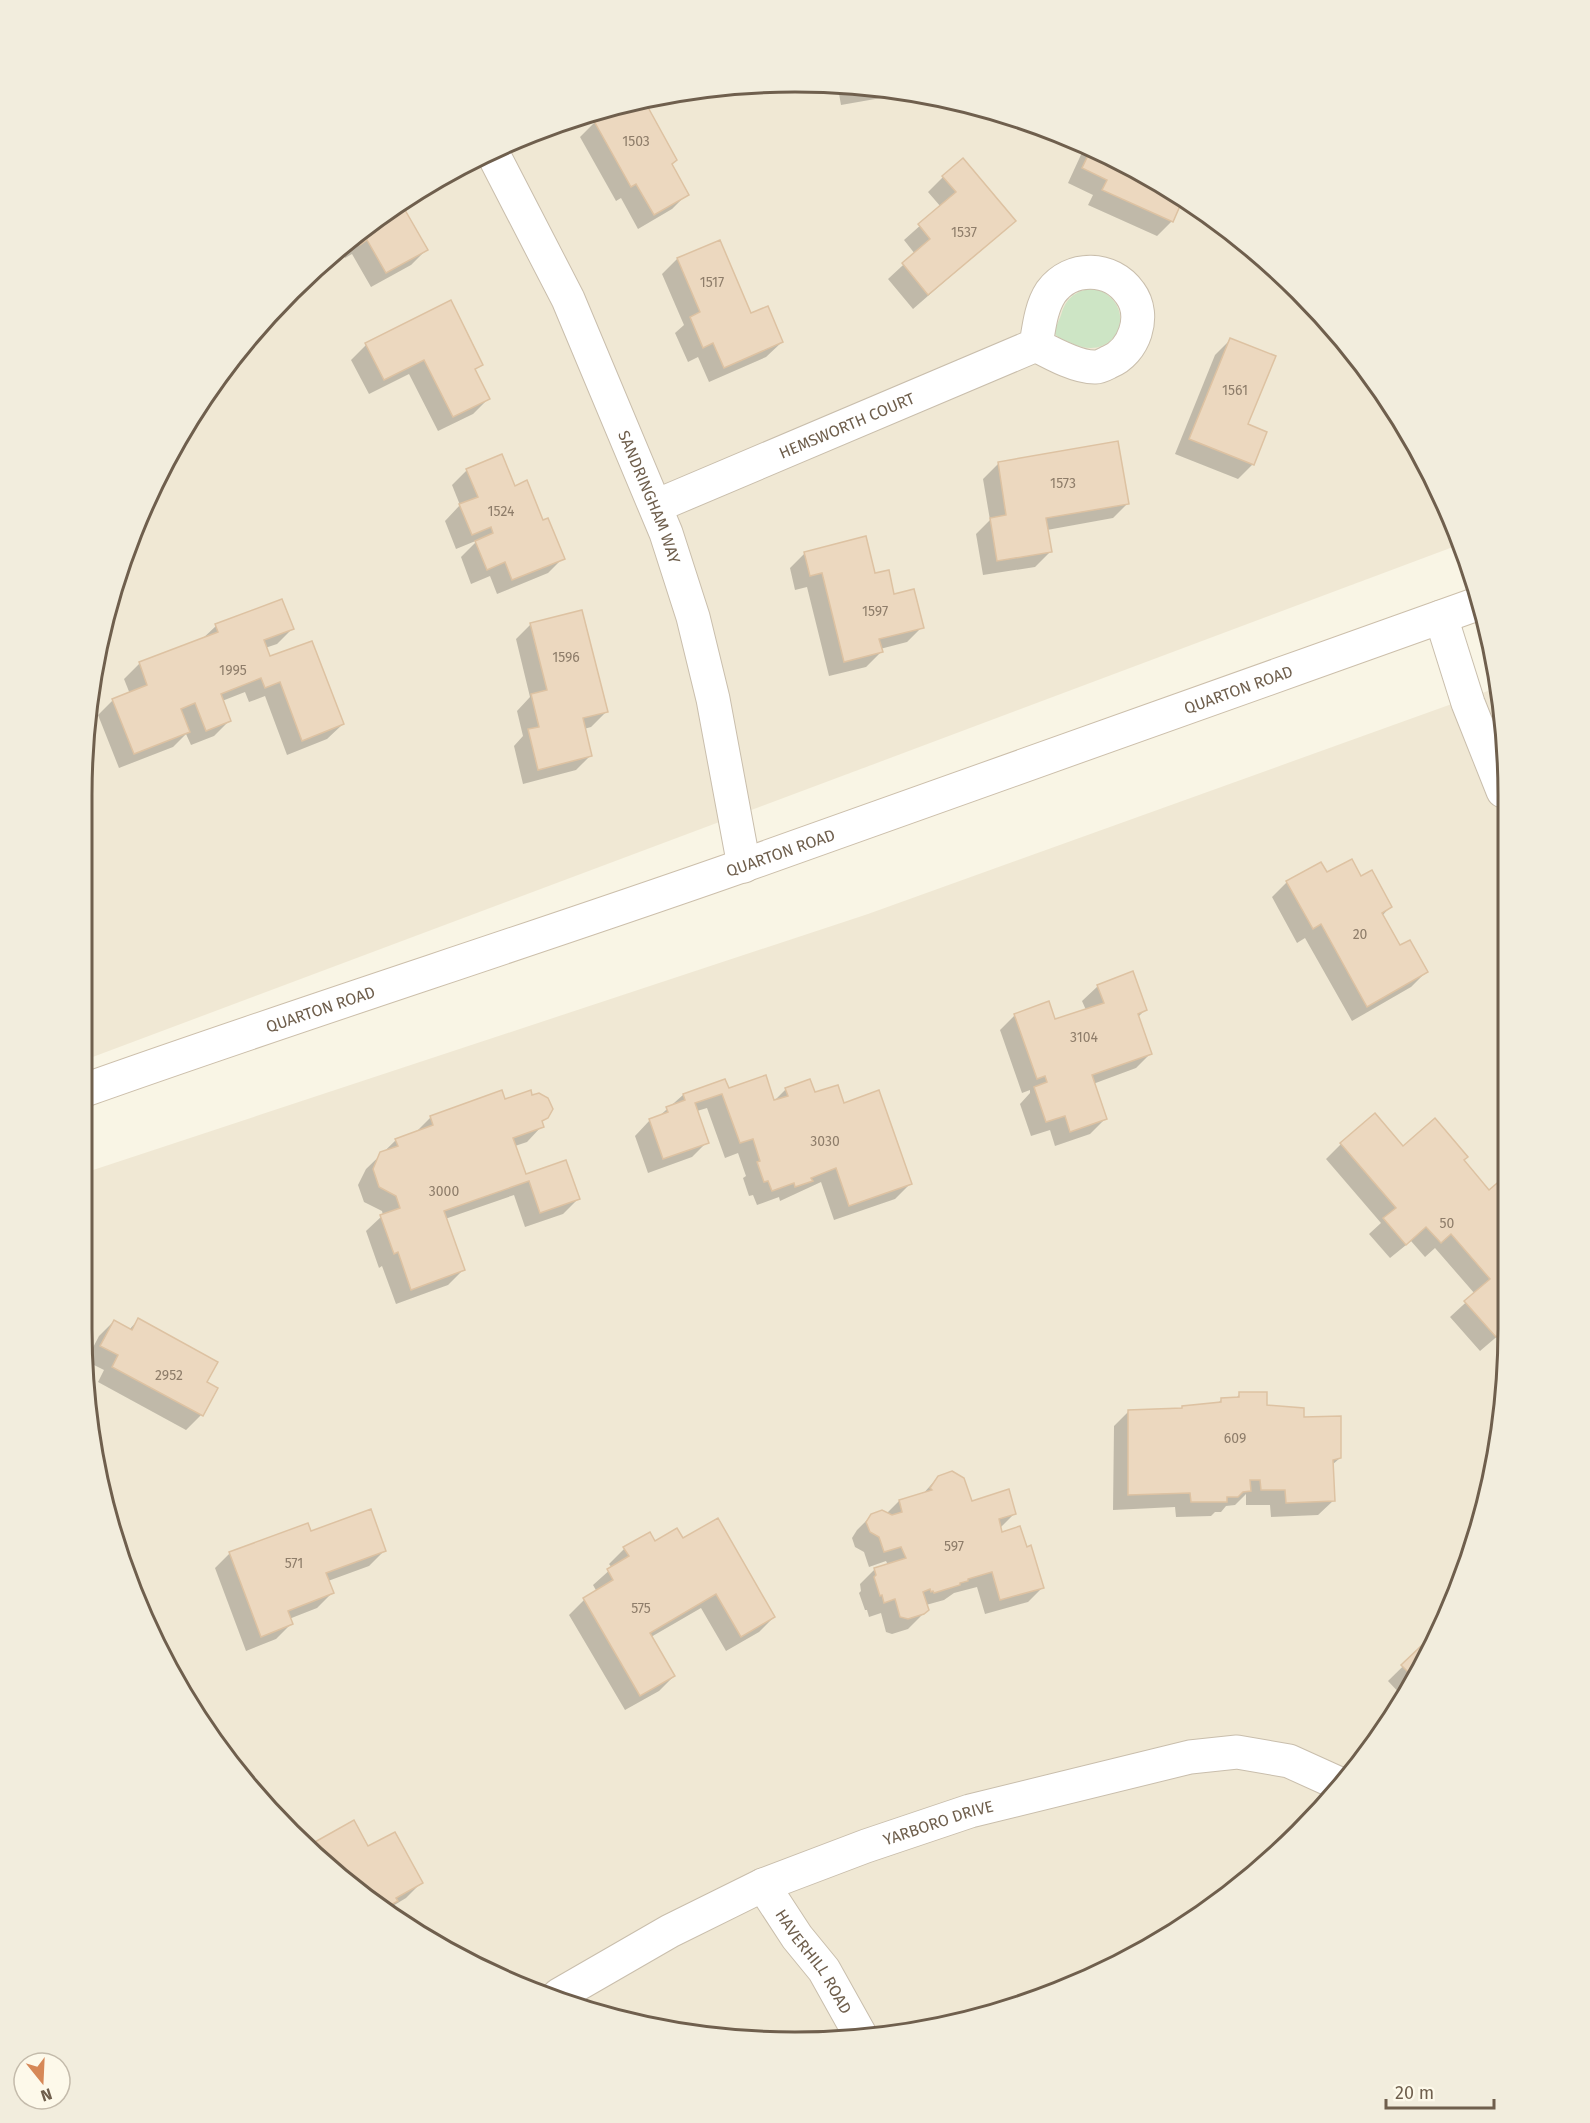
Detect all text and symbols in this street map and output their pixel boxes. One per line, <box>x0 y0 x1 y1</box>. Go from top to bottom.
house number: 1503 <box>622 133 650 150</box>
house number: 1537 <box>951 224 977 241</box>
house number: 1517 <box>700 274 724 291</box>
house number: 1561 <box>1222 382 1248 399</box>
street label: HEMSWORTH COURT <box>776 388 918 462</box>
street label: SANDRINGHAM WAY <box>615 428 685 566</box>
house number: 1573 <box>1050 475 1076 492</box>
house number: 1524 <box>488 503 515 520</box>
house number: 1597 <box>862 603 888 620</box>
house number: 1596 <box>552 649 580 666</box>
street label: QUARTON ROAD <box>1181 661 1295 718</box>
house number: 1995 <box>219 662 247 679</box>
street label: QUARTON ROAD <box>723 825 837 880</box>
house number: 20 <box>1353 926 1368 943</box>
street label: QUARTON ROAD <box>263 982 377 1036</box>
house number: 3104 <box>1070 1029 1099 1046</box>
house number: 3030 <box>810 1133 840 1150</box>
house number: 3000 <box>429 1183 459 1200</box>
house number: 50 <box>1440 1215 1455 1232</box>
house number: 2952 <box>155 1367 183 1384</box>
house number: 609 <box>1224 1430 1246 1447</box>
house number: 597 <box>944 1538 964 1555</box>
house number: 571 <box>285 1555 303 1572</box>
house number: 575 <box>631 1600 651 1617</box>
street label: YARBORO DRIVE <box>881 1796 995 1849</box>
street label: HAVERHILL ROAD <box>772 1905 856 2017</box>
north arrow <box>12 2051 72 2111</box>
scale bar <box>1386 2072 1494 2110</box>
text: 20 m <box>1395 2082 1434 2104</box>
text: N <box>39 2084 54 2105</box>

